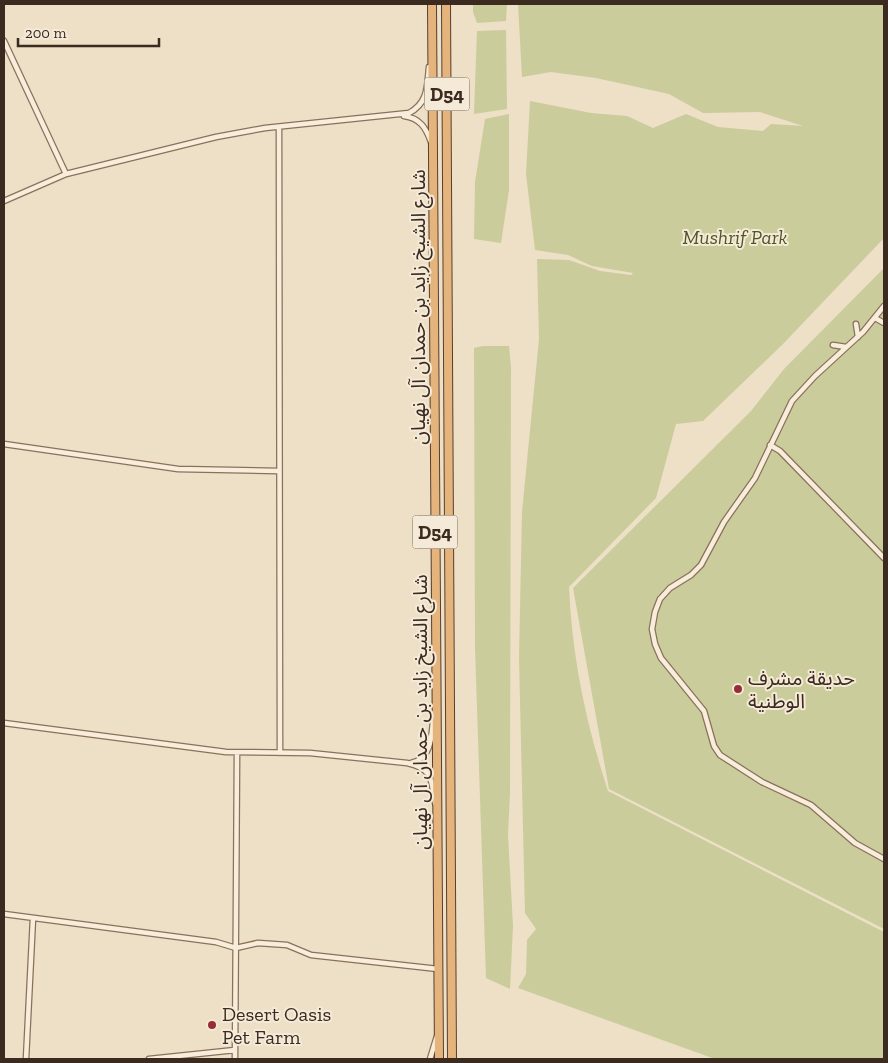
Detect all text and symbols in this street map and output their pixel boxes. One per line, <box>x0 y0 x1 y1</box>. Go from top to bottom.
scale bar <box>18 15 159 47</box>
text: 200 m <box>25 24 66 42</box>
road number: D54 <box>424 78 470 110</box>
street label: شارع الشيخ زايد بن حمدان آل نهيان <box>406 169 433 445</box>
park label: Mushrif Park <box>683 225 788 249</box>
road number: D54 <box>412 516 458 548</box>
street label: شارع الشيخ زايد بن حمدان آل نهيان <box>408 574 435 850</box>
place label: حديقة مشرف الوطنية <box>748 666 855 713</box>
marker: حديقة مشرف الوطنية <box>732 683 744 695</box>
place label: Desert Oasis Pet Farm <box>222 1002 331 1049</box>
marker: Desert Oasis Pet Farm <box>206 1019 218 1031</box>

